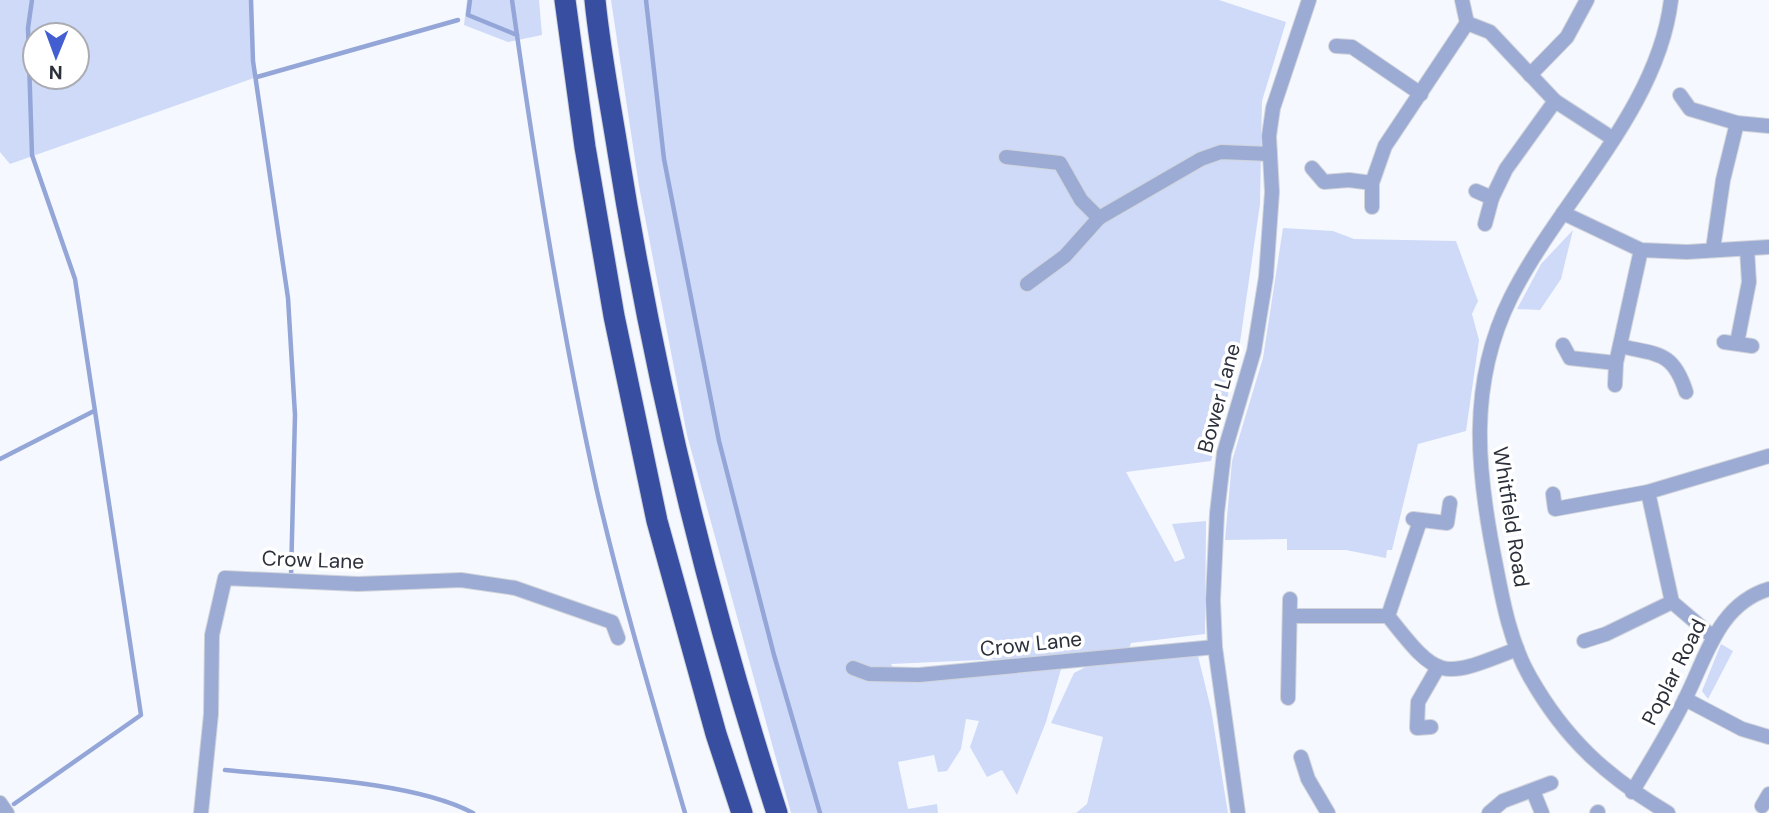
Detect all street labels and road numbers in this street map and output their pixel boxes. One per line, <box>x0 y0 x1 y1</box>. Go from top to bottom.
street label: Bower Lane <box>1191 340 1247 456</box>
street label: Whitfield Road <box>1486 445 1536 589</box>
street label: Crow Lane <box>261 544 365 576</box>
street label: Poplar Road <box>1635 614 1713 730</box>
street label: Crow Lane <box>979 625 1084 663</box>

